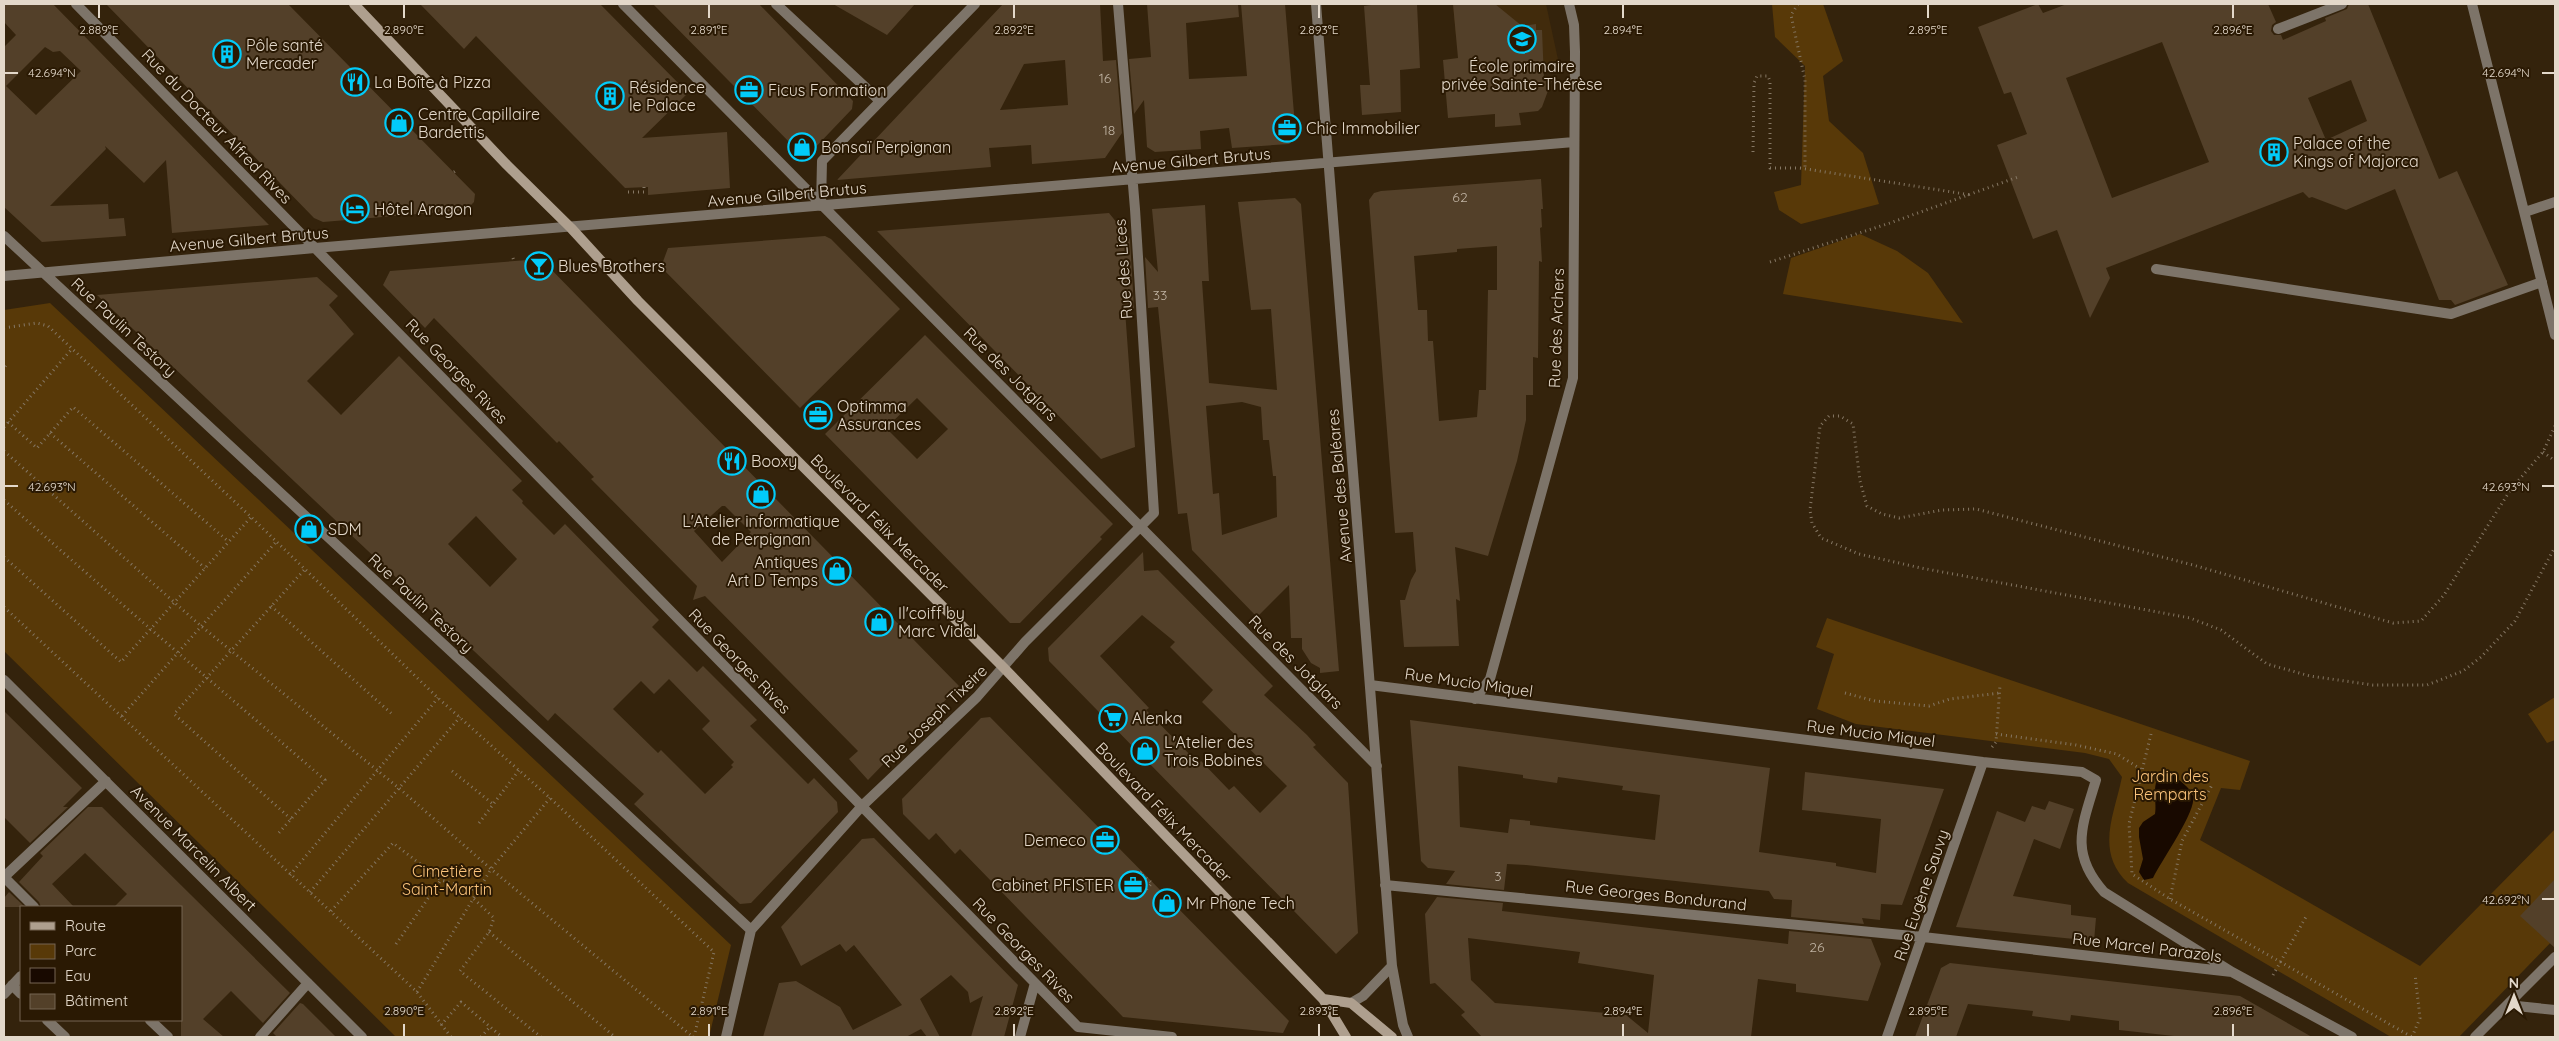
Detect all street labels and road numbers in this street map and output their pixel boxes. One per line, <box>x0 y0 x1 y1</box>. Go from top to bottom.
street label: Rue du Docteur Alfred Rives <box>138 44 296 208</box>
street label: Avenue Gilbert Brutus <box>1111 143 1271 177</box>
street label: Avenue Gilbert Brutus <box>707 177 867 211</box>
street label: Rue des Lices <box>1110 218 1136 320</box>
street label: Avenue Gilbert Brutus <box>169 222 329 256</box>
street label: Rue des Archers <box>1544 268 1568 388</box>
street label: Rue Paulin Testory <box>67 273 181 381</box>
street label: Rue Georges Rives <box>402 314 512 428</box>
street label: Rue des Jotglars <box>960 323 1062 425</box>
street label: Avenue des Baléares <box>1322 408 1356 564</box>
street label: Boulevard Félix Mercader <box>807 450 953 596</box>
street label: Rue Paulin Testory <box>364 549 478 657</box>
street label: Rue Georges Rives <box>685 604 795 718</box>
street label: Rue des Jotglars <box>1245 611 1347 713</box>
street label: Rue Joseph Tixeire <box>877 660 991 772</box>
street label: Rue Mucio Miquel <box>1404 663 1534 701</box>
street label: Rue Mucio Miquel <box>1806 715 1936 751</box>
street label: Boulevard Félix Mercader <box>1092 738 1236 886</box>
street label: Avenue Marcelin Albert <box>127 781 261 915</box>
street label: Rue Eugène Sauvy <box>1889 827 1953 963</box>
street label: Rue Georges Bondurand <box>1564 876 1748 914</box>
street label: Rue Georges Rives <box>969 893 1079 1007</box>
street label: Rue Marcel Parazols <box>2071 928 2223 966</box>

